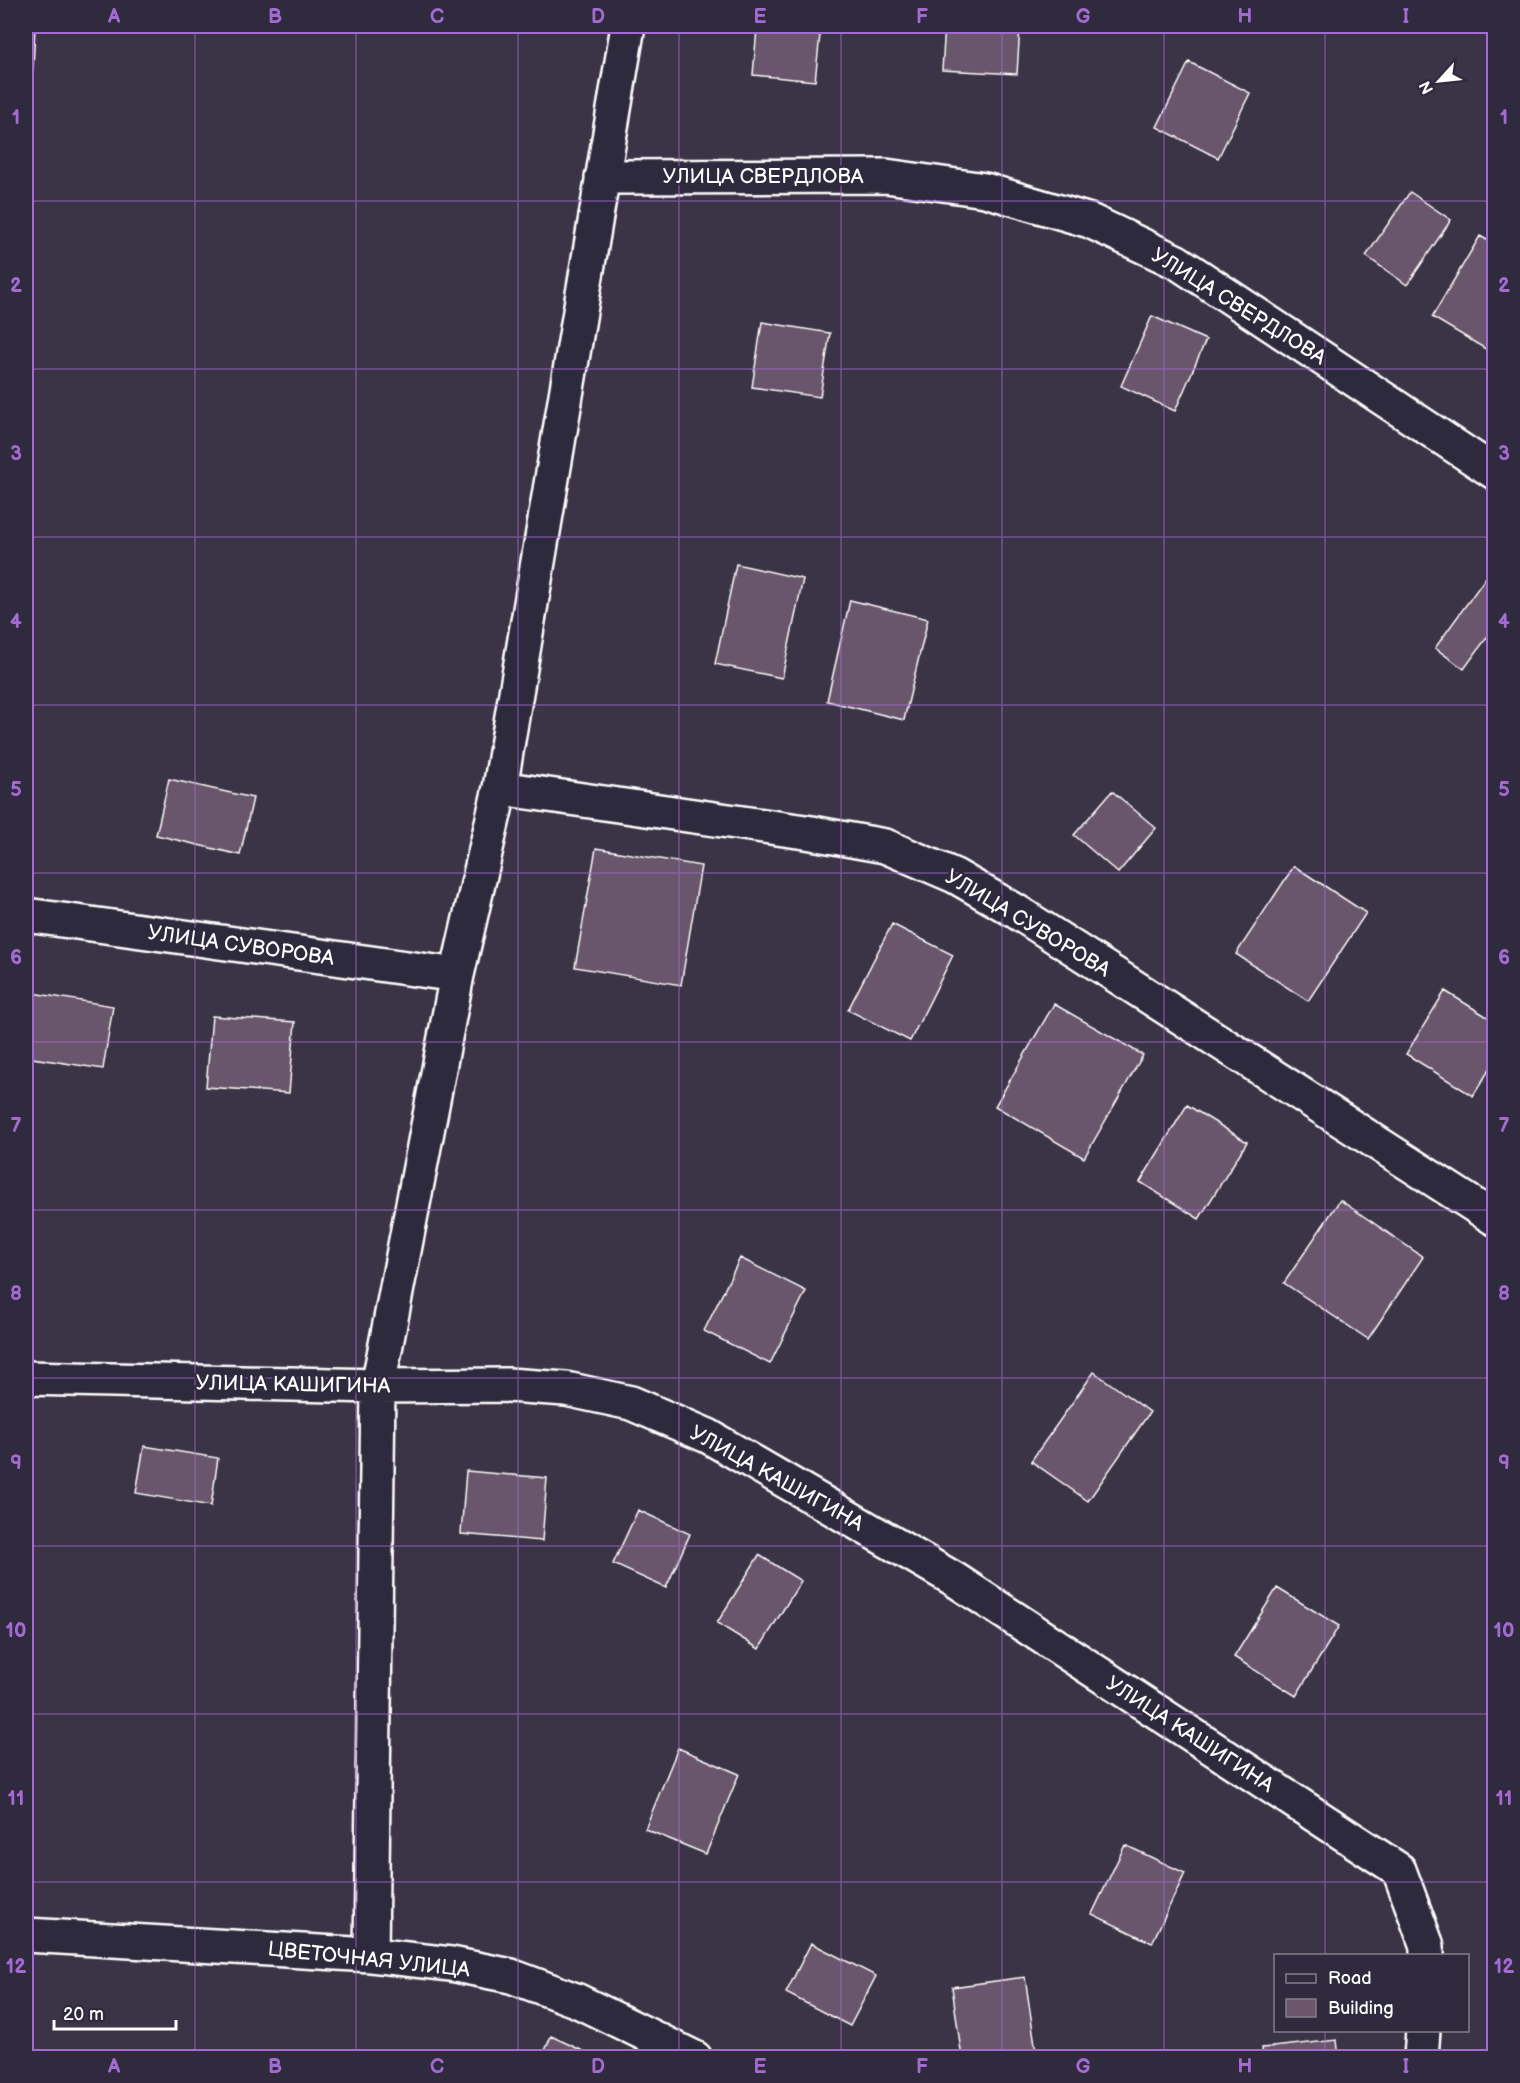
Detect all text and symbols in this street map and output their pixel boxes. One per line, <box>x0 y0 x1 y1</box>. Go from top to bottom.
text: A <box>107 5 121 29</box>
text: B <box>268 5 282 29</box>
text: C <box>430 5 444 29</box>
text: D <box>591 5 605 29</box>
text: E <box>754 5 767 29</box>
text: F <box>916 5 928 29</box>
text: G <box>1076 5 1091 29</box>
text: H <box>1238 5 1252 29</box>
text: I <box>1403 5 1409 29</box>
north arrow <box>1409 51 1469 111</box>
text: N <box>1416 77 1438 97</box>
text: 1 <box>12 106 20 130</box>
text: 1 <box>1500 106 1508 130</box>
street label: УЛИЦА СВЕРДЛОВА <box>663 164 864 189</box>
street label: УЛИЦА СВЕРДЛОВА <box>1147 243 1331 370</box>
text: 2 <box>10 274 22 298</box>
text: 2 <box>1498 274 1510 298</box>
text: 3 <box>10 442 22 466</box>
text: 3 <box>1498 442 1510 466</box>
text: 4 <box>10 610 22 634</box>
text: 4 <box>1498 610 1510 634</box>
text: 5 <box>10 778 22 802</box>
text: 5 <box>1498 778 1510 802</box>
street label: УЛИЦА СУВОРОВА <box>941 864 1115 983</box>
street label: УЛИЦА СУВОРОВА <box>146 920 336 971</box>
text: 6 <box>10 946 22 970</box>
text: 6 <box>1498 946 1510 970</box>
text: 7 <box>10 1114 22 1138</box>
text: 7 <box>1498 1114 1510 1138</box>
text: 8 <box>10 1282 22 1306</box>
text: 8 <box>1498 1282 1510 1306</box>
street label: УЛИЦА КАШИГИНА <box>195 1370 391 1399</box>
street label: УЛИЦА КАШИГИНА <box>686 1420 868 1537</box>
text: 9 <box>10 1451 22 1475</box>
text: 9 <box>1498 1451 1510 1475</box>
text: 10 <box>6 1619 26 1643</box>
text: 10 <box>1494 1619 1514 1643</box>
street label: УЛИЦА КАШИГИНА <box>1101 1671 1278 1798</box>
text: 11 <box>8 1787 24 1811</box>
text: 11 <box>1496 1787 1512 1811</box>
street label: ЦВЕТОЧНАЯ УЛИЦА <box>267 1936 471 1983</box>
legend <box>1274 1954 1469 2032</box>
text: 12 <box>6 1955 26 1979</box>
text: 12 <box>1494 1955 1514 1979</box>
text: Road <box>1328 1968 1372 1989</box>
scale bar <box>54 1993 176 2031</box>
text: Building <box>1328 1998 1394 2019</box>
text: 20 m <box>63 2004 104 2025</box>
text: A <box>107 2055 121 2079</box>
text: B <box>268 2055 282 2079</box>
text: C <box>430 2055 444 2079</box>
text: D <box>591 2055 605 2079</box>
text: E <box>754 2055 767 2079</box>
text: F <box>916 2055 928 2079</box>
text: G <box>1076 2055 1091 2079</box>
text: H <box>1238 2055 1252 2079</box>
text: I <box>1403 2055 1409 2079</box>

